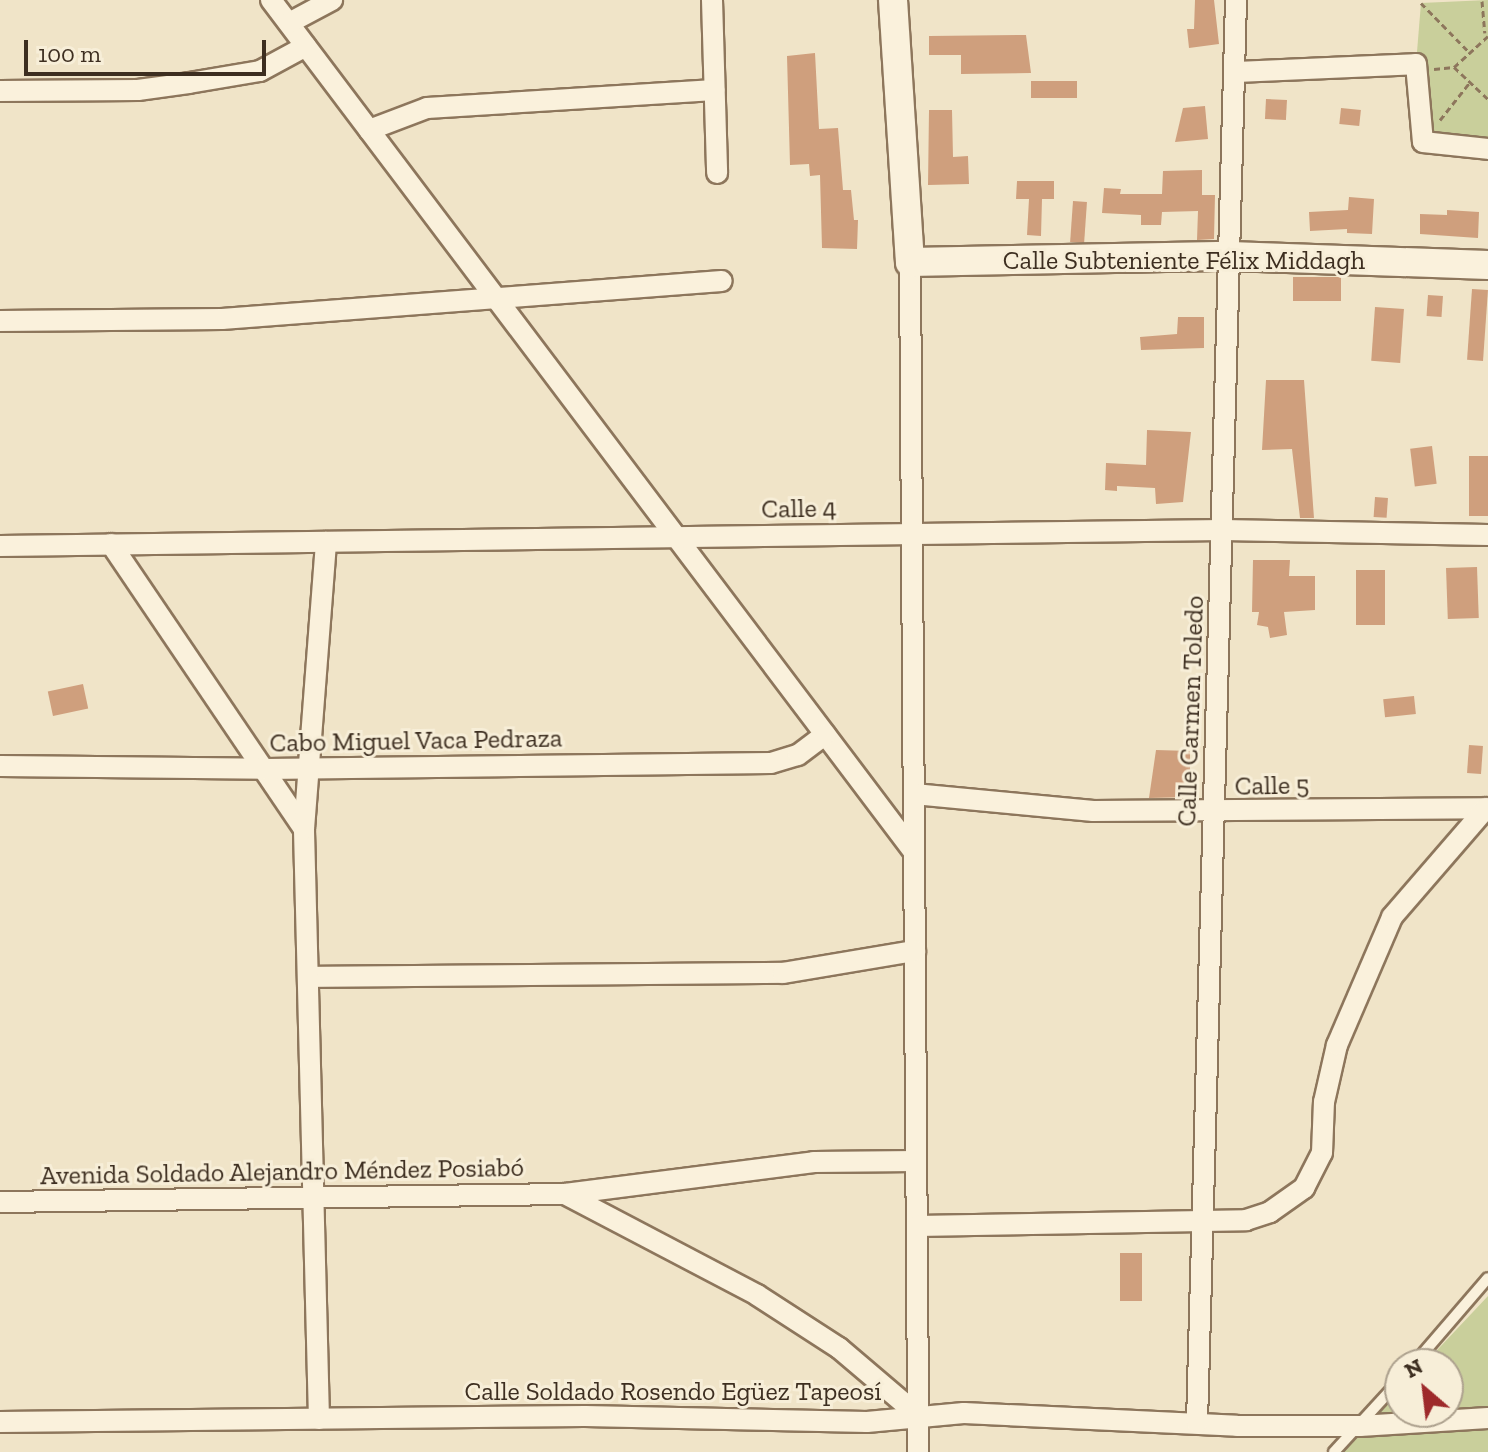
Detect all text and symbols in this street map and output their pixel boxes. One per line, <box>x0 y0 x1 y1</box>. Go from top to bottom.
scale bar <box>28 24 270 74</box>
text: 100 m <box>38 39 101 68</box>
street label: Calle Subteniente Félix Middagh <box>1003 245 1365 277</box>
street label: Calle 4 <box>761 493 837 525</box>
street label: Calle Carmen Toledo <box>1171 595 1211 827</box>
street label: Cabo Miguel Vaca Pedraza <box>269 723 563 759</box>
street label: Calle 5 <box>1234 770 1310 802</box>
street label: Avenida Soldado Alejandro Méndez Posiabó <box>40 1152 524 1192</box>
north arrow <box>1384 1348 1464 1428</box>
text: N <box>1400 1352 1427 1384</box>
street label: Calle Soldado Rosendo Egüez Tapeosí <box>464 1376 882 1408</box>

